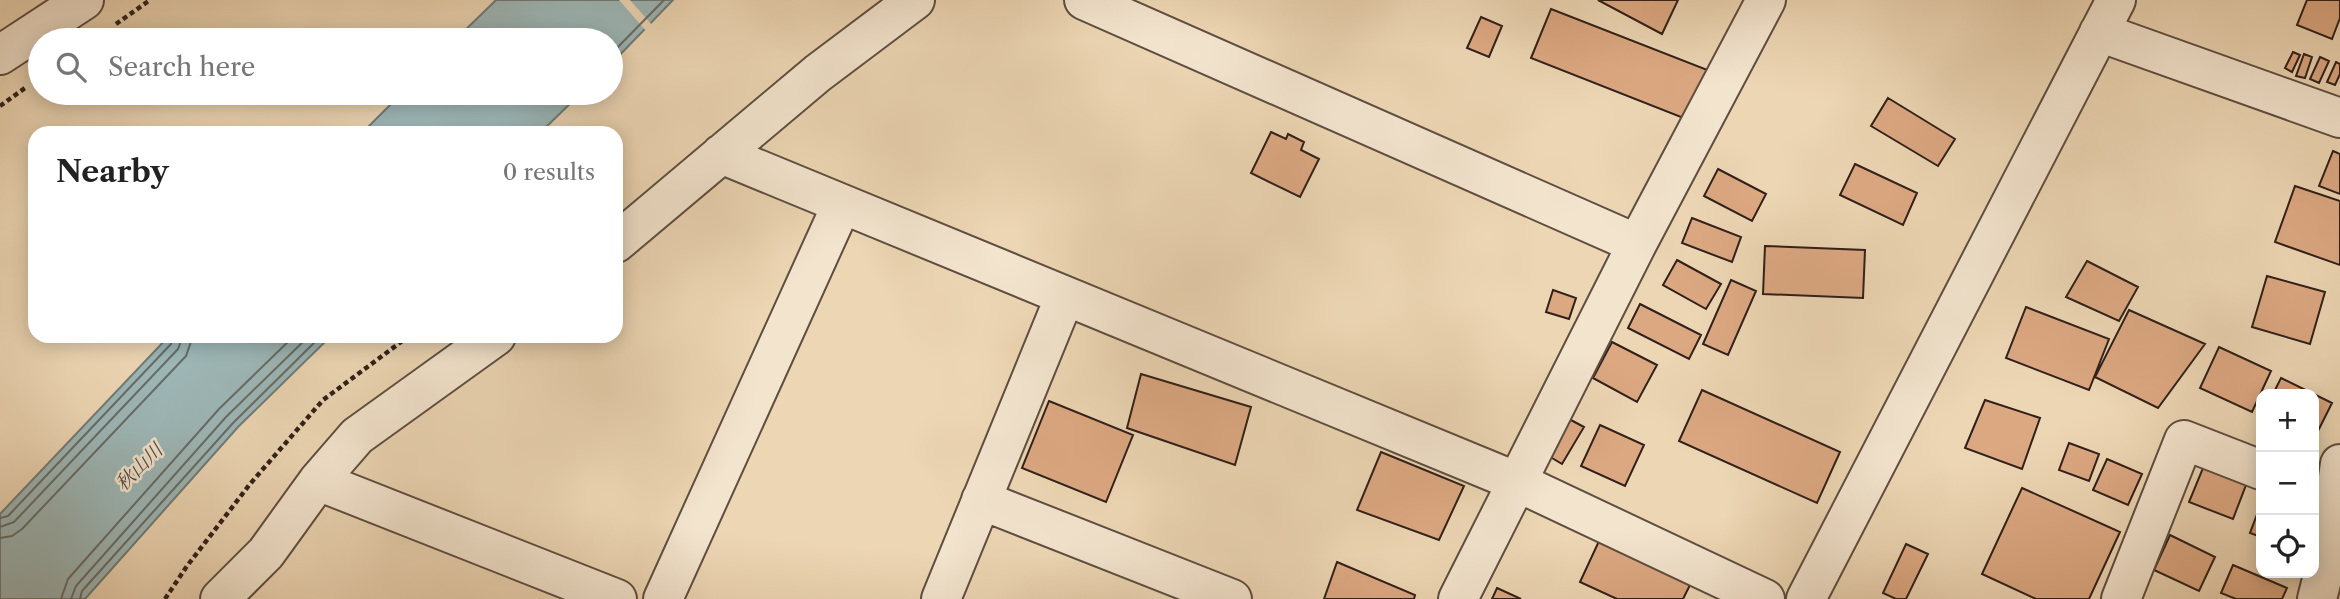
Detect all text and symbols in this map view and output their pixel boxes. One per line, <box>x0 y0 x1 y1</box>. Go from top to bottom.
search box <box>28 28 623 105</box>
icon: search <box>52 48 90 86</box>
text: Search here <box>108 51 255 83</box>
text: Nearby <box>56 153 169 190</box>
text: 0 results <box>503 158 595 186</box>
map controls <box>2256 389 2319 578</box>
button: + <box>2256 389 2319 452</box>
water label: 秋山川 <box>111 437 169 495</box>
button: − <box>2256 452 2319 515</box>
button: locate <box>2256 515 2319 578</box>

